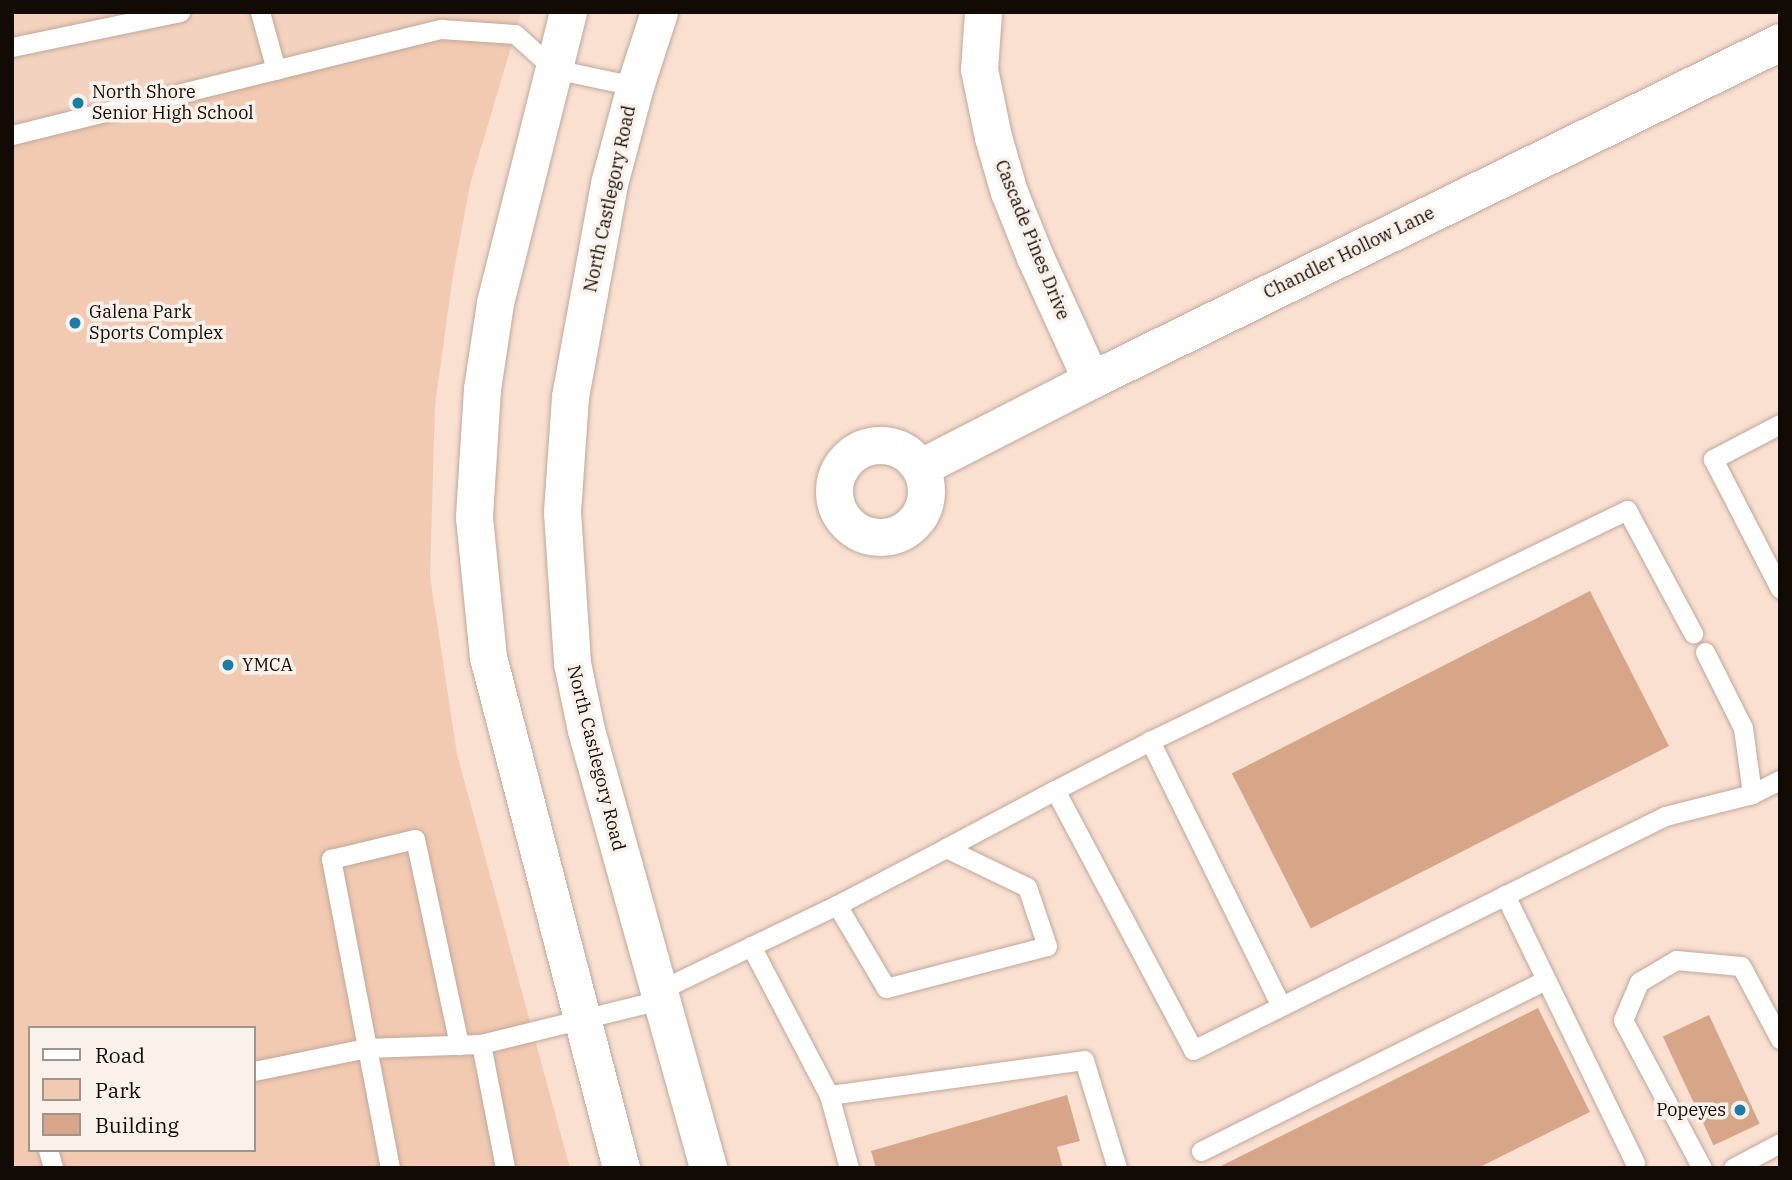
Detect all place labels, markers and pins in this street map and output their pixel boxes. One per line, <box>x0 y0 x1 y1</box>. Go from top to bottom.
place label: North Shore Senior High School <box>92 82 254 124</box>
marker: North Shore Senior High School <box>70 95 86 111</box>
place label: Galena Park Sports Complex <box>89 302 223 344</box>
marker: Galena Park Sports Complex <box>67 315 83 331</box>
place label: YMCA <box>242 654 293 676</box>
marker: YMCA <box>220 657 236 673</box>
place label: Popeyes <box>1656 1099 1726 1121</box>
marker: Popeyes <box>1732 1102 1748 1118</box>

